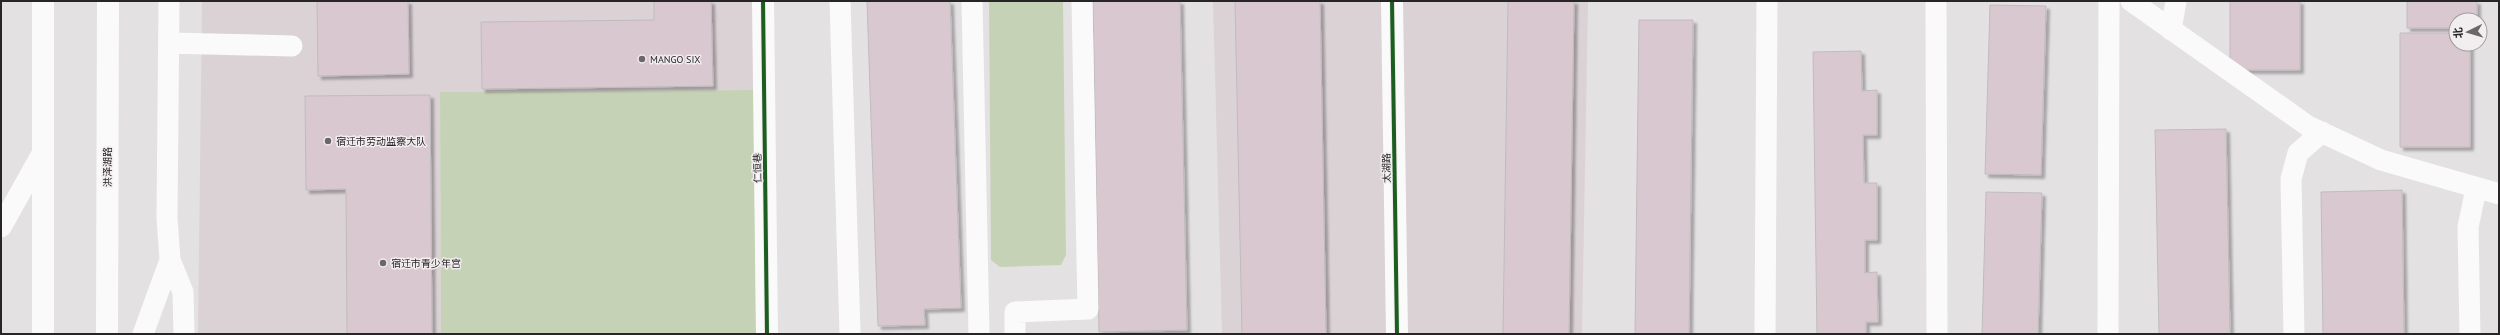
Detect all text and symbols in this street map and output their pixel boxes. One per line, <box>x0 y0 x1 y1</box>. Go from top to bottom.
north arrow <box>2448 12 2488 52</box>
text: 北 <box>2451 27 2465 39</box>
place label: MANGO SIX <box>650 53 701 66</box>
marker: MANGO SIX <box>637 54 647 64</box>
place label: 宿迁市劳动监察大队 <box>336 135 426 148</box>
marker: 宿迁市劳动监察大队 <box>323 136 333 146</box>
street label: 洪泽湖路 <box>101 147 114 187</box>
street label: 仁恒巷 <box>751 153 764 183</box>
street label: 太湖路 <box>1380 153 1393 183</box>
place label: 宿迁市青少年宫 <box>391 257 461 270</box>
marker: 宿迁市青少年宫 <box>378 258 388 268</box>

